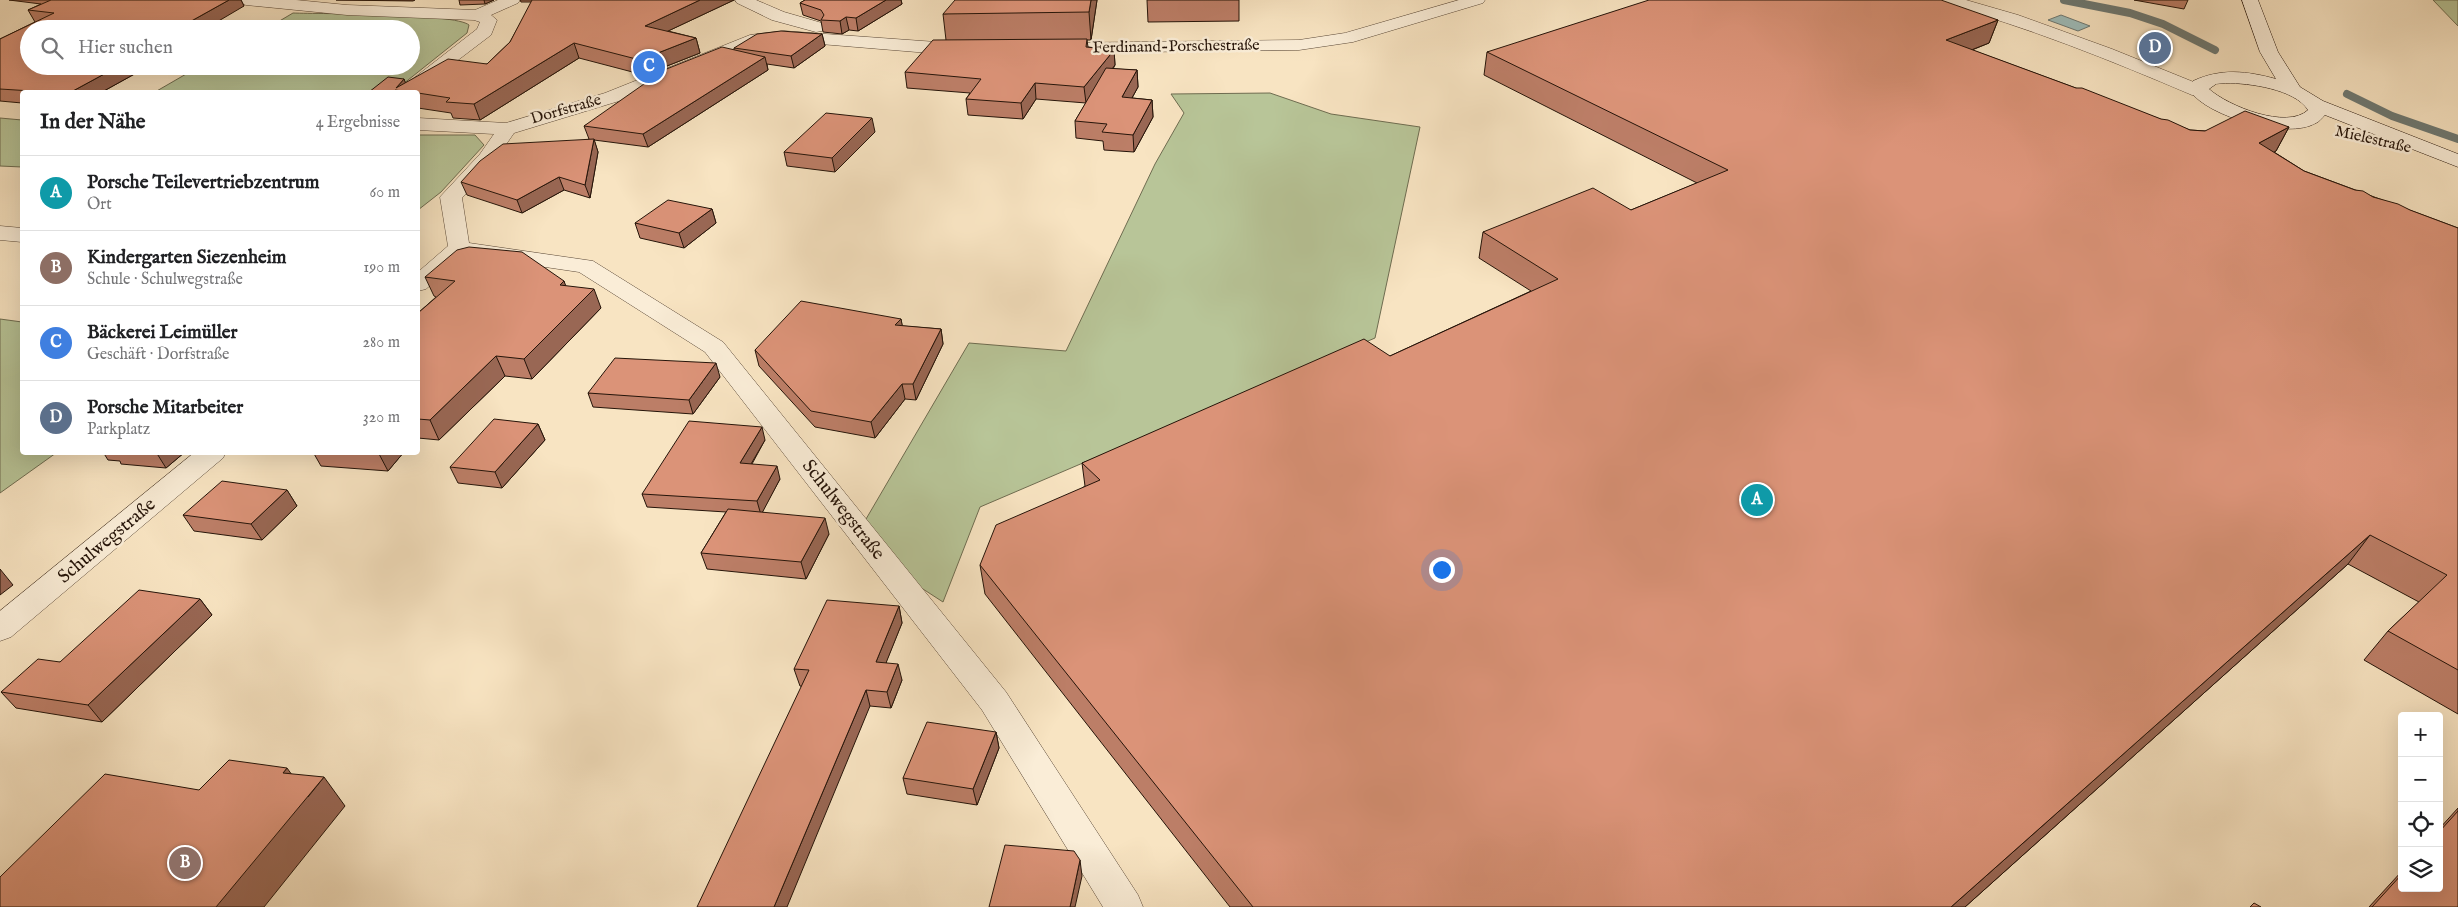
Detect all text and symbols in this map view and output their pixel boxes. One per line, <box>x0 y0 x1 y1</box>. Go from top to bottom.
search box <box>20 20 420 75</box>
pin: D <box>2139 29 2171 67</box>
icon: search <box>38 34 66 62</box>
text: Hier suchen <box>78 36 173 60</box>
street label: Ferdinand-Porschestraße <box>1092 36 1260 58</box>
pin: C <box>633 48 665 86</box>
street label: Dorfstraße <box>528 90 604 130</box>
text: In der Nähe <box>40 109 146 136</box>
text: 4 Ergebnisse <box>316 113 400 133</box>
street label: Mielestraße <box>2333 122 2413 158</box>
text: Porsche Teilevertriebzentrum <box>87 171 319 195</box>
text: A <box>51 183 61 203</box>
text: 60 m <box>370 183 400 203</box>
text: Ort <box>87 195 112 215</box>
text: Kindergarten Siezenheim <box>87 246 286 270</box>
text: B <box>51 258 61 278</box>
text: 190 m <box>363 258 400 278</box>
text: Schule · Schulwegstraße <box>87 270 243 290</box>
text: Bäckerei Leimüller <box>87 321 238 345</box>
text: C <box>50 333 62 353</box>
text: 280 m <box>363 333 400 353</box>
text: Geschäft · Dorfstraße <box>87 345 229 365</box>
text: Porsche Mitarbeiter <box>87 396 243 420</box>
text: D <box>50 408 62 428</box>
text: 320 m <box>363 408 400 428</box>
text: Parkplatz <box>87 420 150 440</box>
street label: Schulwegstraße <box>796 455 890 565</box>
pin: A <box>1741 481 1773 519</box>
street label: Schulwegstraße <box>53 493 161 589</box>
your location <box>1429 557 1455 583</box>
map controls <box>2398 712 2443 892</box>
button: + <box>2398 712 2443 757</box>
button: − <box>2398 757 2443 802</box>
button: locate <box>2398 802 2443 847</box>
pin: B <box>169 844 201 882</box>
button: layers <box>2398 847 2443 892</box>

